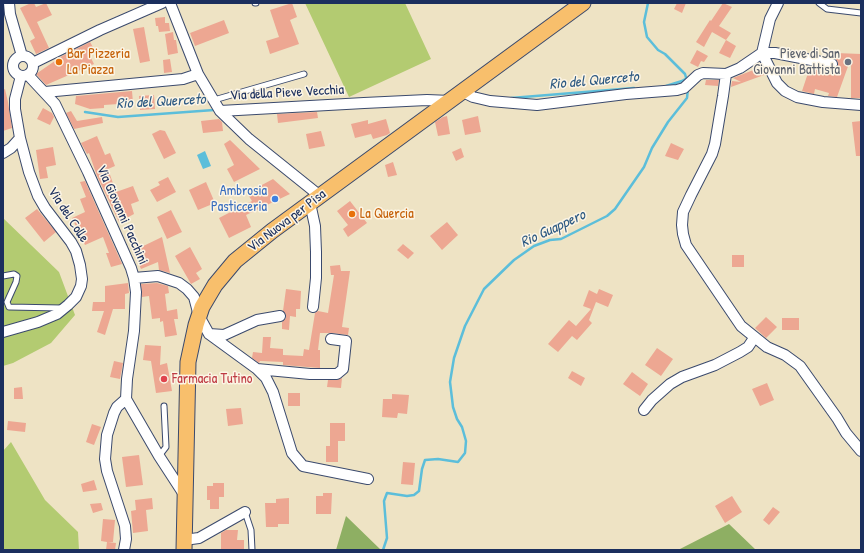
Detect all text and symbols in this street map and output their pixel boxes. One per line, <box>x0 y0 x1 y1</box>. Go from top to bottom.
place label: Bar Pizzeria La Piazza <box>67 46 130 78</box>
place label: Pieve di San Giovanni Battista <box>753 46 840 78</box>
marker: Bar Pizzeria La Piazza <box>54 57 64 67</box>
marker: Pieve di San Giovanni Battista <box>843 57 853 67</box>
water label: Rio del Querceto <box>549 68 639 94</box>
street label: Via della Pieve Vecchia <box>230 82 344 104</box>
water label: Rio del Querceto <box>116 91 206 113</box>
street label: Via Giovanni Pacchini <box>93 163 151 267</box>
place label: Ambrosia Pasticceria <box>211 183 267 216</box>
street label: Via del Colle <box>44 184 92 246</box>
street label: Via Nuova per Pisa <box>245 186 329 256</box>
marker: Ambrosia Pasticceria <box>270 194 280 204</box>
place label: La Quercia <box>360 206 414 222</box>
water label: Rio Guappero <box>518 206 588 252</box>
marker: La Quercia <box>347 209 357 219</box>
place label: Farmacia Tutino <box>172 371 252 387</box>
marker: Farmacia Tutino <box>159 374 169 384</box>

